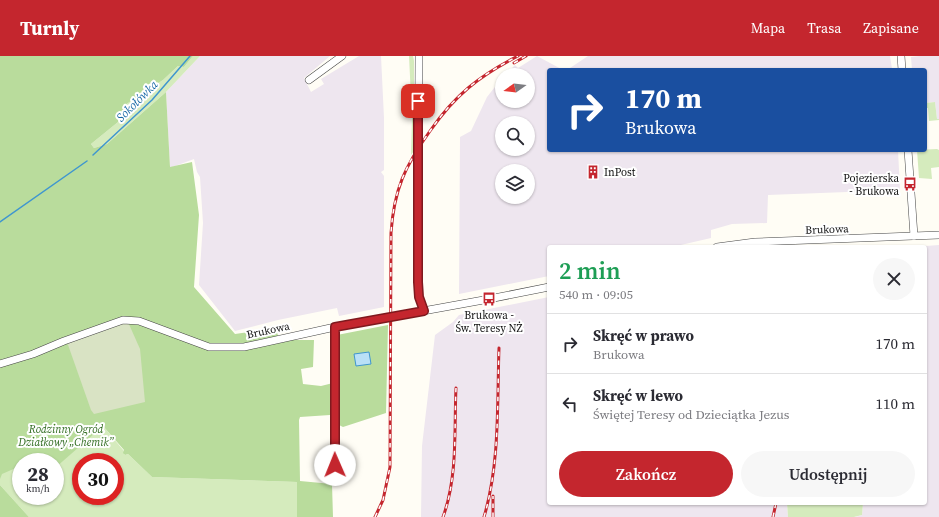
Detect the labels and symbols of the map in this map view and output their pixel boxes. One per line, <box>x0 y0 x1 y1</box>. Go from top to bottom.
north arrow <box>495 68 535 108</box>
water label: Sokołówka <box>113 76 162 125</box>
pin <box>401 84 435 118</box>
building icon: InPost <box>585 164 601 180</box>
place label: InPost <box>604 165 636 180</box>
place label: Pojezierska - Brukowa <box>843 171 899 199</box>
bus stop icon: Pojezierska - Brukowa <box>902 176 918 192</box>
street label: Brukowa <box>805 221 849 238</box>
bus stop icon: Brukowa - Św. Teresy NŻ <box>481 291 497 307</box>
place label: Brukowa - Św. Teresy NŻ <box>455 308 523 336</box>
street label: Brukowa <box>245 319 291 342</box>
park label: Rodzinny Ogród Działkowy „Chemik” <box>17 422 114 450</box>
position arrow <box>314 444 356 486</box>
speed limit sign: 30 <box>72 453 124 505</box>

